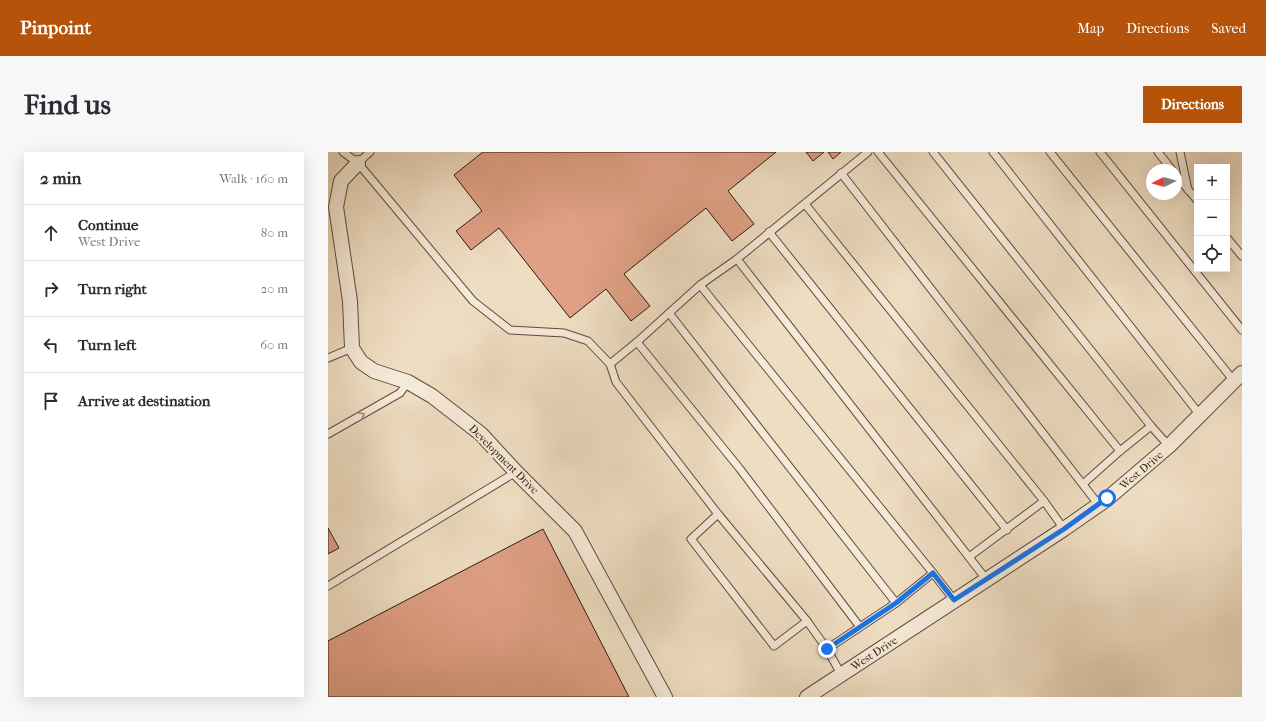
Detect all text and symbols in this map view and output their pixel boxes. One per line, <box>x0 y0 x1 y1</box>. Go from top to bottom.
text: Pinpoint <box>20 17 91 39</box>
text: Map <box>1077 20 1104 37</box>
text: Directions <box>1126 20 1189 37</box>
text: Saved <box>1211 20 1246 37</box>
button: Directions <box>1143 86 1242 123</box>
text: Find us <box>24 88 111 121</box>
north arrow <box>1146 164 1182 200</box>
map controls <box>1194 164 1230 272</box>
button: + <box>1194 164 1230 200</box>
text: 2 min <box>40 168 81 188</box>
text: Walk · 160 m <box>219 171 288 186</box>
button: − <box>1194 200 1230 236</box>
text: Continue <box>78 216 138 234</box>
icon: ahead <box>40 222 62 244</box>
text: 80 m <box>261 225 288 240</box>
text: West Drive <box>78 234 140 249</box>
button: locate <box>1194 236 1230 272</box>
icon: right <box>40 278 62 300</box>
text: Turn right <box>78 280 147 298</box>
text: 20 m <box>261 281 288 296</box>
icon: left <box>40 334 62 356</box>
text: Turn left <box>78 336 136 354</box>
text: 60 m <box>260 337 288 352</box>
icon: arrive <box>40 390 62 412</box>
text: Arrive at destination <box>78 392 210 410</box>
one-way arrow <box>358 412 365 419</box>
street label: Development Drive <box>466 422 541 497</box>
street label: West Drive <box>1116 448 1166 493</box>
route start <box>1098 489 1116 507</box>
street label: West Drive <box>848 633 900 674</box>
route end <box>818 640 836 658</box>

